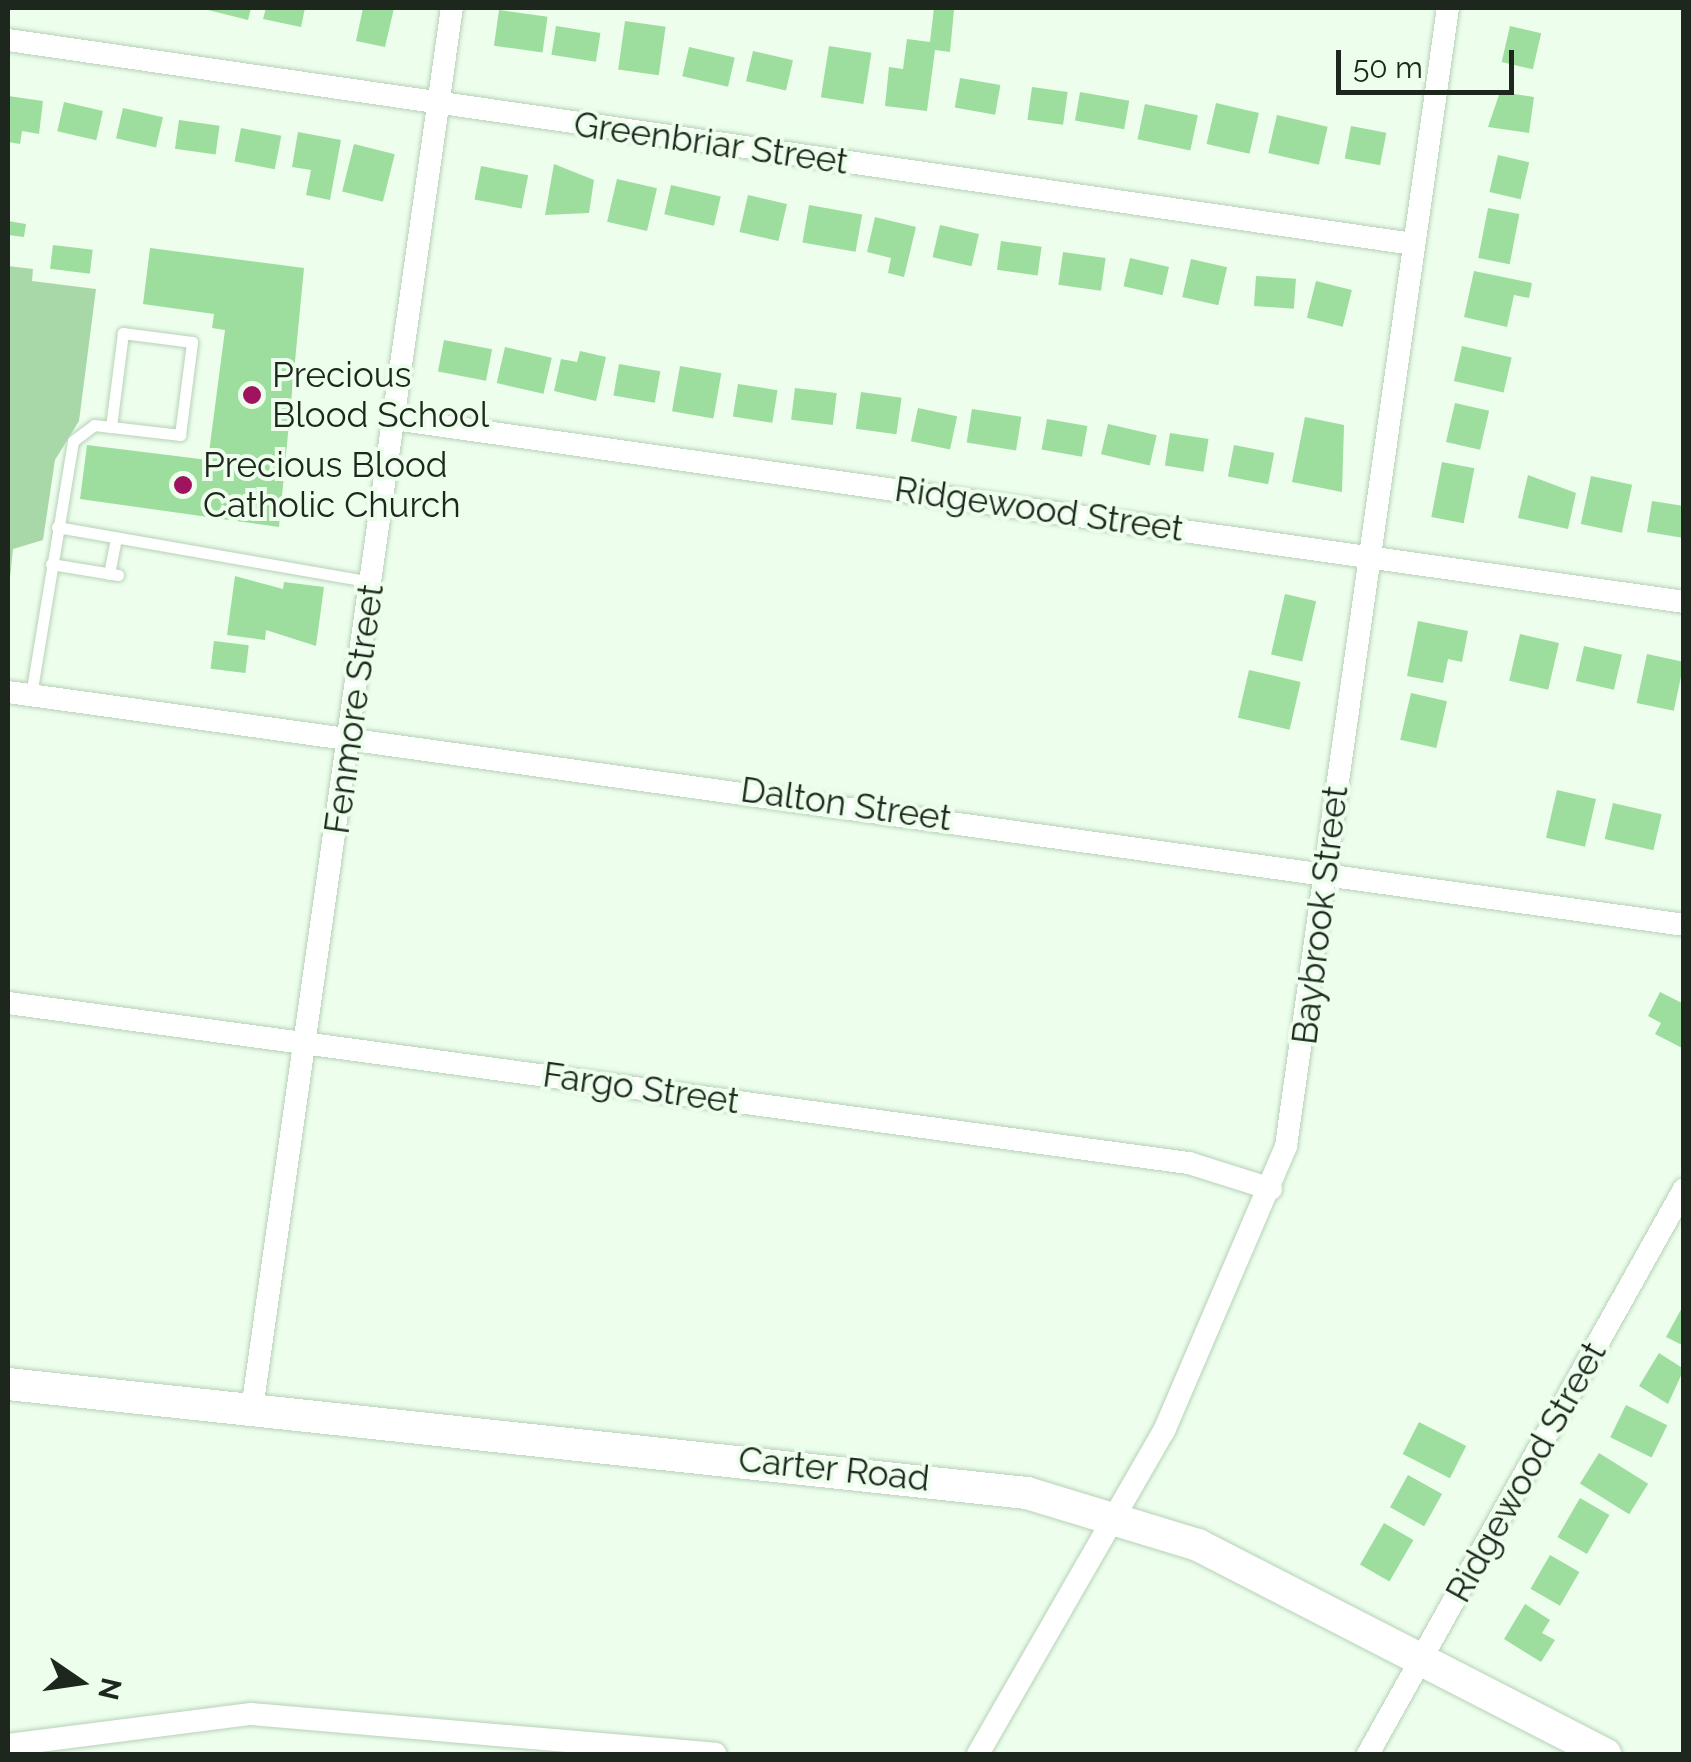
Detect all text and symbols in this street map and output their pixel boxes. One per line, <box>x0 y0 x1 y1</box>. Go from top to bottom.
scale bar <box>1341 30 1518 92</box>
text: 50 m <box>1353 50 1423 85</box>
street label: Greenbriar Street <box>571 103 851 183</box>
place label: Precious Blood School <box>272 354 489 436</box>
marker: Precious Blood School <box>241 384 263 406</box>
place label: Precious Blood Catholic Church <box>203 444 461 526</box>
street label: Ridgewood Street <box>892 468 1186 550</box>
marker: Precious Blood Catholic Church <box>172 474 194 496</box>
street label: Fenmore Street <box>316 581 392 837</box>
street label: Dalton Street <box>738 768 954 840</box>
street label: Baybrook Street <box>1283 783 1357 1047</box>
street label: Fargo Street <box>540 1053 742 1123</box>
street label: Ridgewood Street <box>1437 1335 1615 1609</box>
street label: Carter Road <box>736 1438 932 1500</box>
north arrow <box>30 1632 130 1732</box>
text: N <box>91 1675 128 1703</box>

